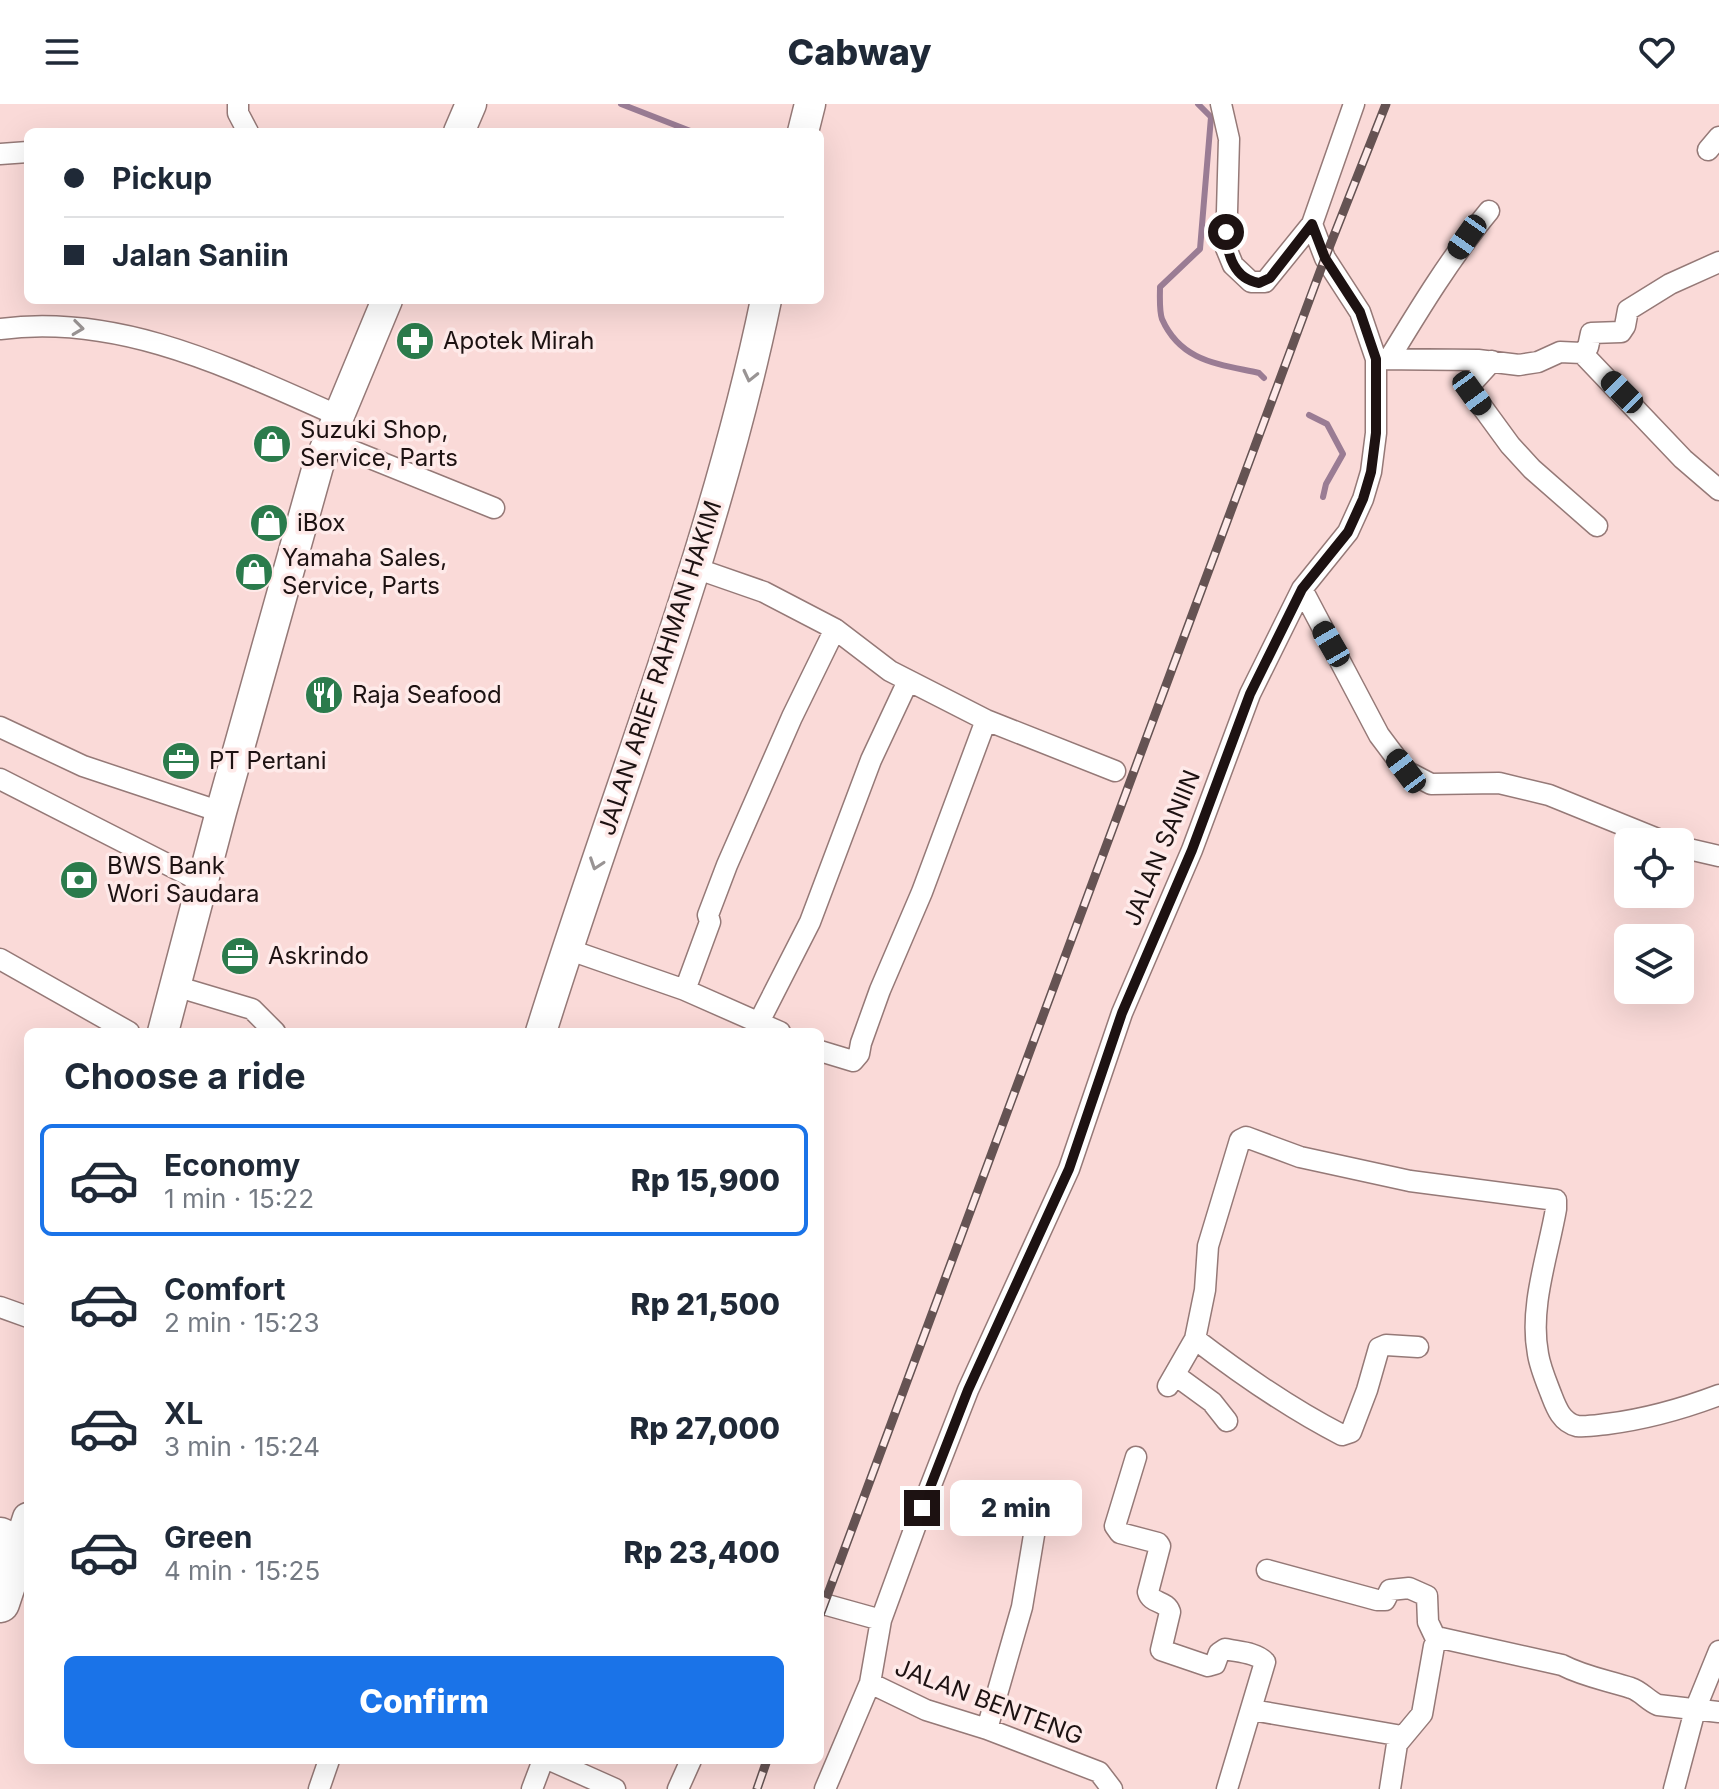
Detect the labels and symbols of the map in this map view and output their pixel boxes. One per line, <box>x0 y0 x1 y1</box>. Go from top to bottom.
car <box>1443 210 1491 264</box>
route start <box>1208 214 1244 250</box>
one-way arrow <box>72 319 85 336</box>
pharmacy icon: Apotek Mirah <box>394 320 436 362</box>
place label: Apotek Mirah <box>443 326 594 355</box>
car <box>1448 367 1496 419</box>
car <box>1597 367 1647 417</box>
one-way arrow <box>742 369 759 383</box>
place label: Suzuki Shop, Service, Parts <box>300 415 458 472</box>
shop icon: Suzuki Shop, Service, Parts <box>251 423 293 465</box>
street label: JALAN ARIEF RAHMAN HAKIM <box>592 497 727 839</box>
shop icon: iBox <box>248 502 290 544</box>
place label: iBox <box>297 508 345 537</box>
place label: Yamaha Sales, Service, Parts <box>282 543 447 600</box>
shop icon: Yamaha Sales, Service, Parts <box>233 551 275 593</box>
car <box>1309 617 1353 671</box>
restaurant icon: Raja Seafood <box>303 674 345 716</box>
place label: Raja Seafood <box>352 680 502 709</box>
office icon: PT Pertani <box>160 740 202 782</box>
car <box>1382 745 1430 797</box>
place label: PT Pertani <box>209 746 327 775</box>
street label: JALAN SANIIN <box>1117 766 1206 930</box>
place label: BWS Bank Wori Saudara <box>107 851 260 908</box>
one-way arrow <box>589 857 605 871</box>
bank icon: BWS Bank Wori Saudara <box>58 859 100 901</box>
office icon: Askrindo <box>219 935 261 977</box>
place label: Askrindo <box>268 941 369 970</box>
callout: 2 min <box>950 1480 1082 1536</box>
route end <box>904 1490 940 1526</box>
street label: JALAN BENTENG <box>891 1652 1087 1751</box>

